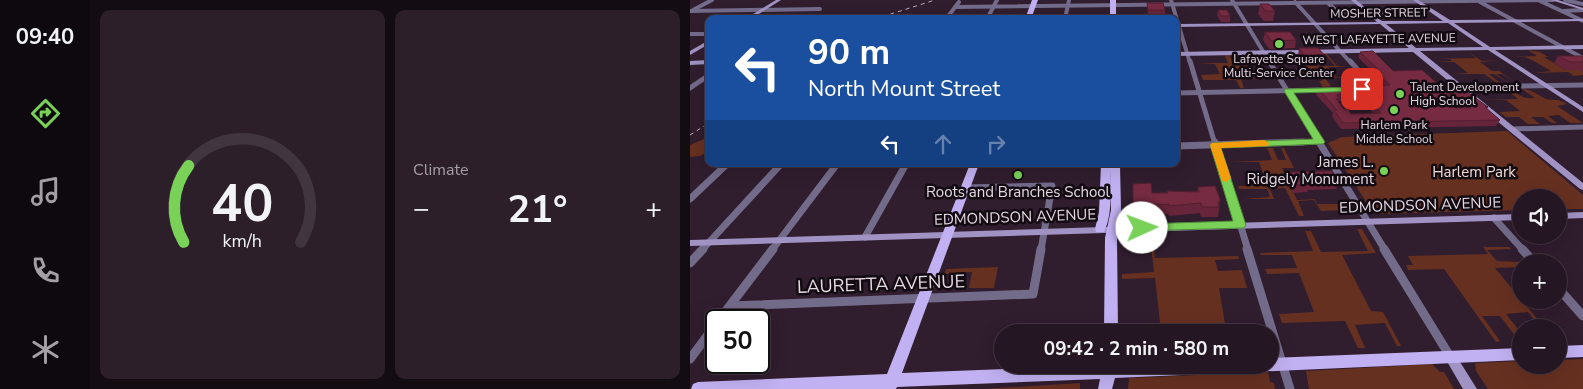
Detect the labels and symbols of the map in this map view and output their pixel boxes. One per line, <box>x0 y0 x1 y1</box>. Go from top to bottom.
street label: MOSHER STREET <box>1330 4 1429 22</box>
street label: WEST LAFAYETTE AVENUE <box>1302 30 1456 48</box>
marker: Lafayette Square Multi-Service Center <box>1273 38 1285 50</box>
place label: Lafayette Square Multi-Service Center <box>1224 51 1335 81</box>
pin <box>1341 68 1383 110</box>
place label: Talent Development High School <box>1410 79 1520 109</box>
marker: Talent Development High School <box>1394 88 1406 100</box>
marker: Harlem Park Middle School <box>1388 104 1400 116</box>
place label: Harlem Park Middle School <box>1356 117 1433 147</box>
place label: James L. Ridgely Monument <box>1246 152 1375 189</box>
park label: Harlem Park <box>1432 162 1516 182</box>
marker: James L. Ridgely Monument <box>1378 165 1390 177</box>
marker: Roots and Branches School <box>1012 169 1024 181</box>
place label: Roots and Branches School <box>926 182 1111 202</box>
street label: EDMONDSON AVENUE <box>1339 192 1501 218</box>
position arrow <box>1115 201 1167 253</box>
street label: EDMONDSON AVENUE <box>934 204 1096 230</box>
street label: LAURETTA AVENUE <box>797 269 965 299</box>
speed limit sign: 50 <box>705 309 770 374</box>

